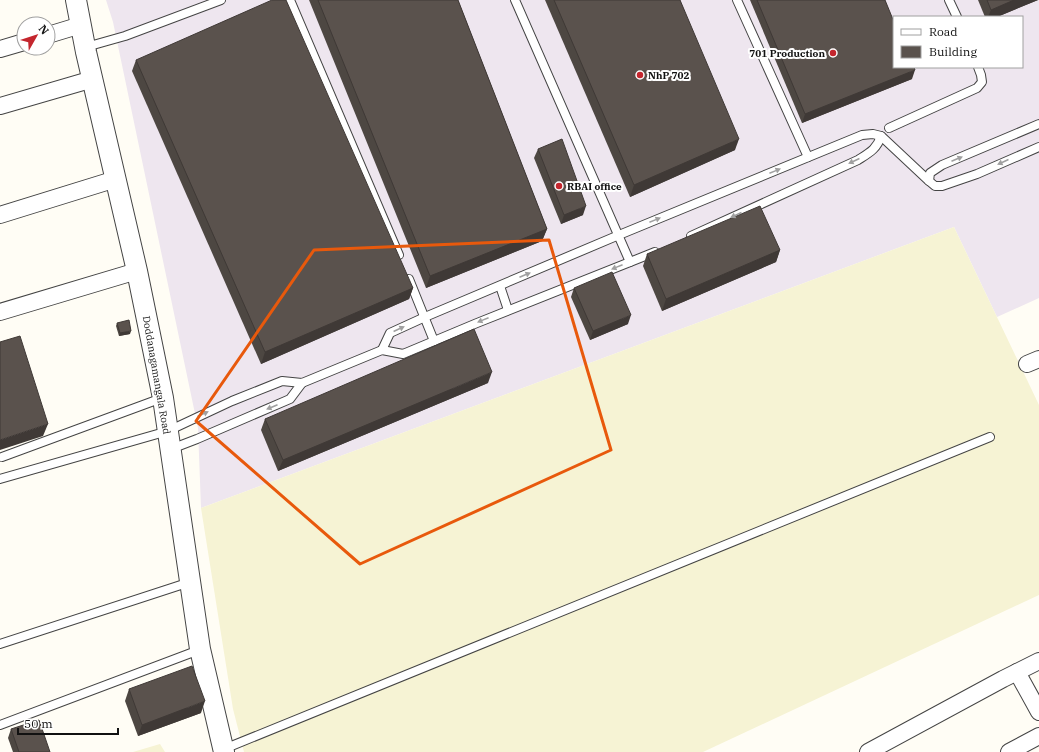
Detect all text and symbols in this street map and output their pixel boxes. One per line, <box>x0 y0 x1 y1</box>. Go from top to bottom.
north arrow <box>16 16 56 56</box>
legend <box>893 16 1023 68</box>
text: N <box>36 22 52 38</box>
text: Road <box>929 24 958 39</box>
text: Building <box>929 44 977 59</box>
place label: 701 Production <box>749 47 825 60</box>
marker: 701 Production <box>828 48 838 58</box>
place label: NhP 702 <box>648 69 690 82</box>
marker: NhP 702 <box>635 70 645 80</box>
one-way arrow <box>951 156 962 162</box>
one-way arrow <box>849 158 860 164</box>
one-way arrow <box>997 160 1009 166</box>
one-way arrow <box>769 167 781 173</box>
place label: RBAI office <box>567 180 622 193</box>
marker: RBAI office <box>554 181 564 191</box>
one-way arrow <box>730 212 741 218</box>
one-way arrow <box>649 217 660 223</box>
one-way arrow <box>610 265 622 271</box>
one-way arrow <box>520 271 532 277</box>
street label: Doddanagamangala Road <box>140 315 173 435</box>
one-way arrow <box>476 318 488 324</box>
one-way arrow <box>393 326 405 332</box>
one-way arrow <box>266 404 278 410</box>
one-way arrow <box>198 411 209 417</box>
scale bar <box>18 710 118 736</box>
text: 50 m <box>24 716 53 731</box>

